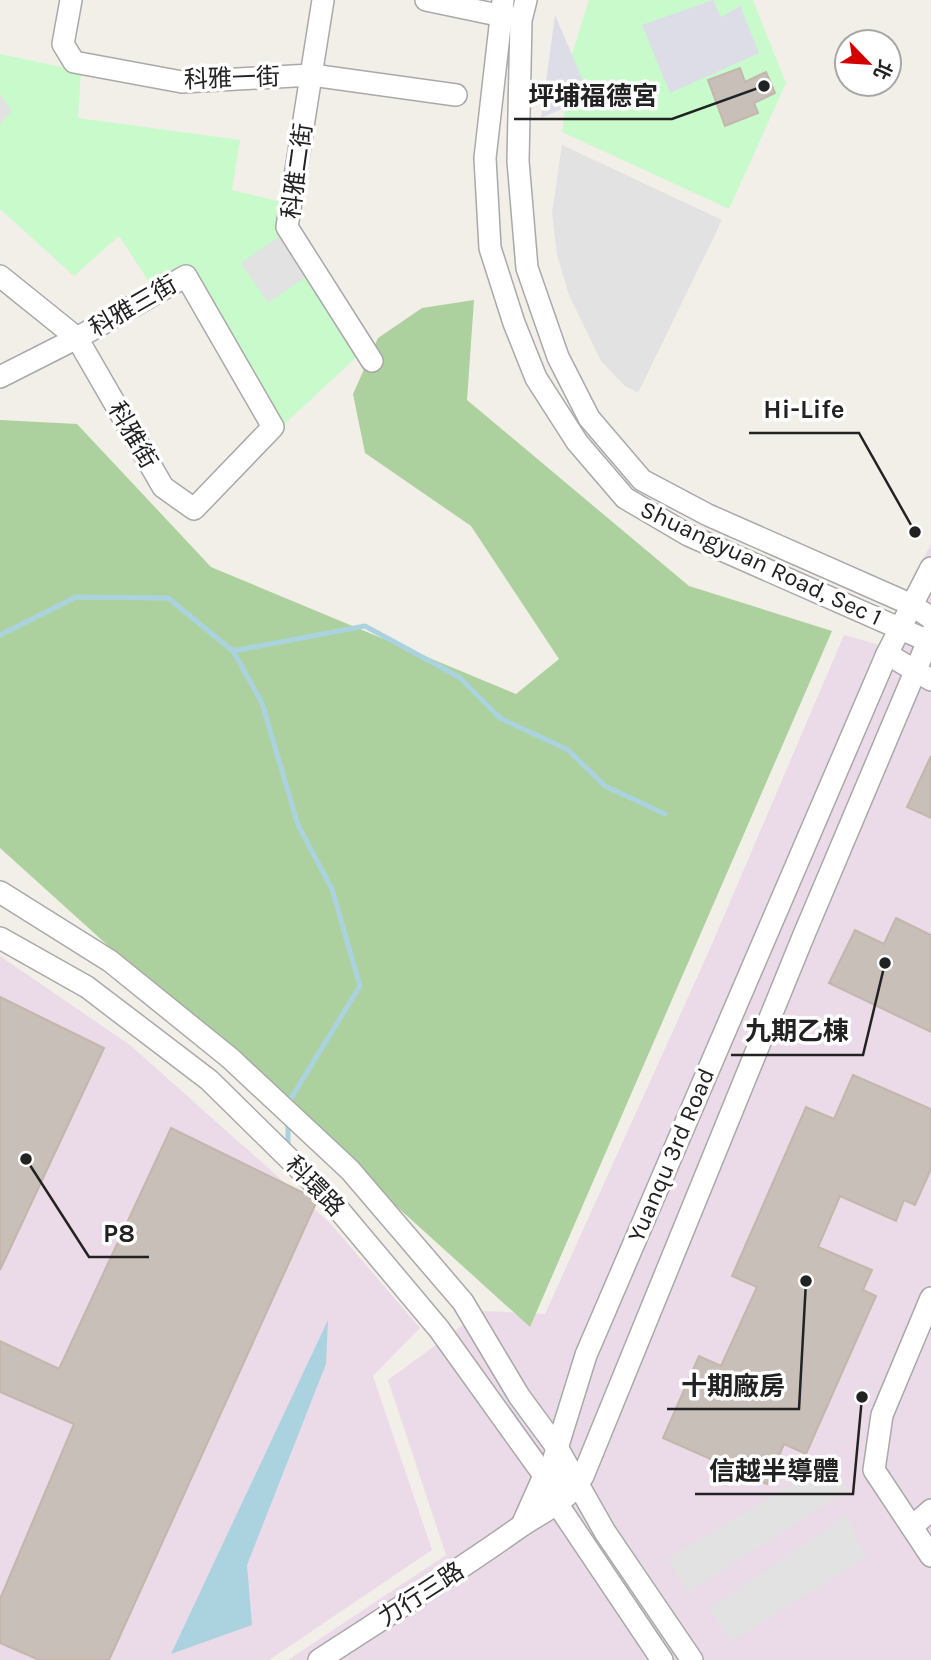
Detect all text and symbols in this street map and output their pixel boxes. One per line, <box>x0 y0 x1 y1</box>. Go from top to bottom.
north arrow <box>833 28 903 98</box>
text: 北 <box>869 56 896 83</box>
street label: 科雅一街 <box>184 62 280 94</box>
callout: 坪埔福德宮 <box>514 72 672 119</box>
text: 坪埔福德宮 <box>528 81 658 112</box>
street label: 科雅二街 <box>276 122 318 220</box>
street label: 科雅三街 <box>84 270 182 342</box>
callout: Hi-Life <box>749 386 859 433</box>
text: Hi-Life <box>763 394 845 425</box>
street label: 科雅街 <box>103 397 163 473</box>
street label: Shuangyuan Road, Sec 1 <box>636 495 886 631</box>
callout: 九期乙棟 <box>731 1008 863 1055</box>
text: 九期乙棟 <box>745 1016 849 1047</box>
street label: Yuanqu 3rd Road <box>622 1064 720 1246</box>
street label: 科環路 <box>280 1150 350 1222</box>
callout: P8 <box>89 1210 149 1257</box>
text: P8 <box>103 1218 135 1249</box>
callout: 十期廠房 <box>667 1362 799 1409</box>
text: 十期廠房 <box>681 1371 785 1402</box>
callout: 信越半導體 <box>695 1447 853 1494</box>
text: 信越半導體 <box>709 1456 839 1487</box>
street label: 力行三路 <box>373 1556 469 1632</box>

